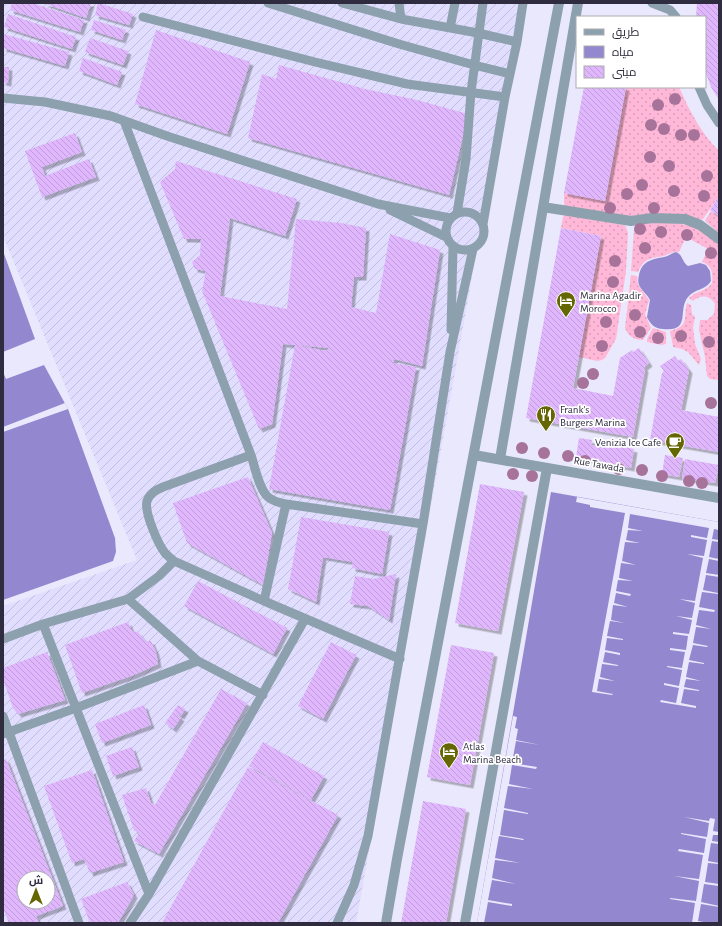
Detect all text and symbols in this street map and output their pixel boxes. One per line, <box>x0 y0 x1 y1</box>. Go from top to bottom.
legend <box>576 16 706 88</box>
text: طريق <box>612 26 640 39</box>
text: مياه <box>612 46 634 59</box>
text: مبنى <box>612 66 637 79</box>
hotel icon: Marina Agadir Morocco <box>555 290 577 318</box>
place label: Marina Agadir Morocco <box>580 290 641 314</box>
restaurant icon: Frank’s Burgers Marina <box>535 404 557 432</box>
place label: Frank’s Burgers Marina <box>560 404 625 428</box>
cafe icon: Venizia Ice Cafe <box>664 431 686 459</box>
place label: Venizia Ice Cafe <box>595 437 661 448</box>
street label: Rue Tawada <box>573 455 625 474</box>
hotel icon: Atlas Marina Beach <box>438 741 460 769</box>
place label: Atlas Marina Beach <box>463 741 521 765</box>
north arrow <box>16 870 56 910</box>
text: ش <box>29 875 43 887</box>

